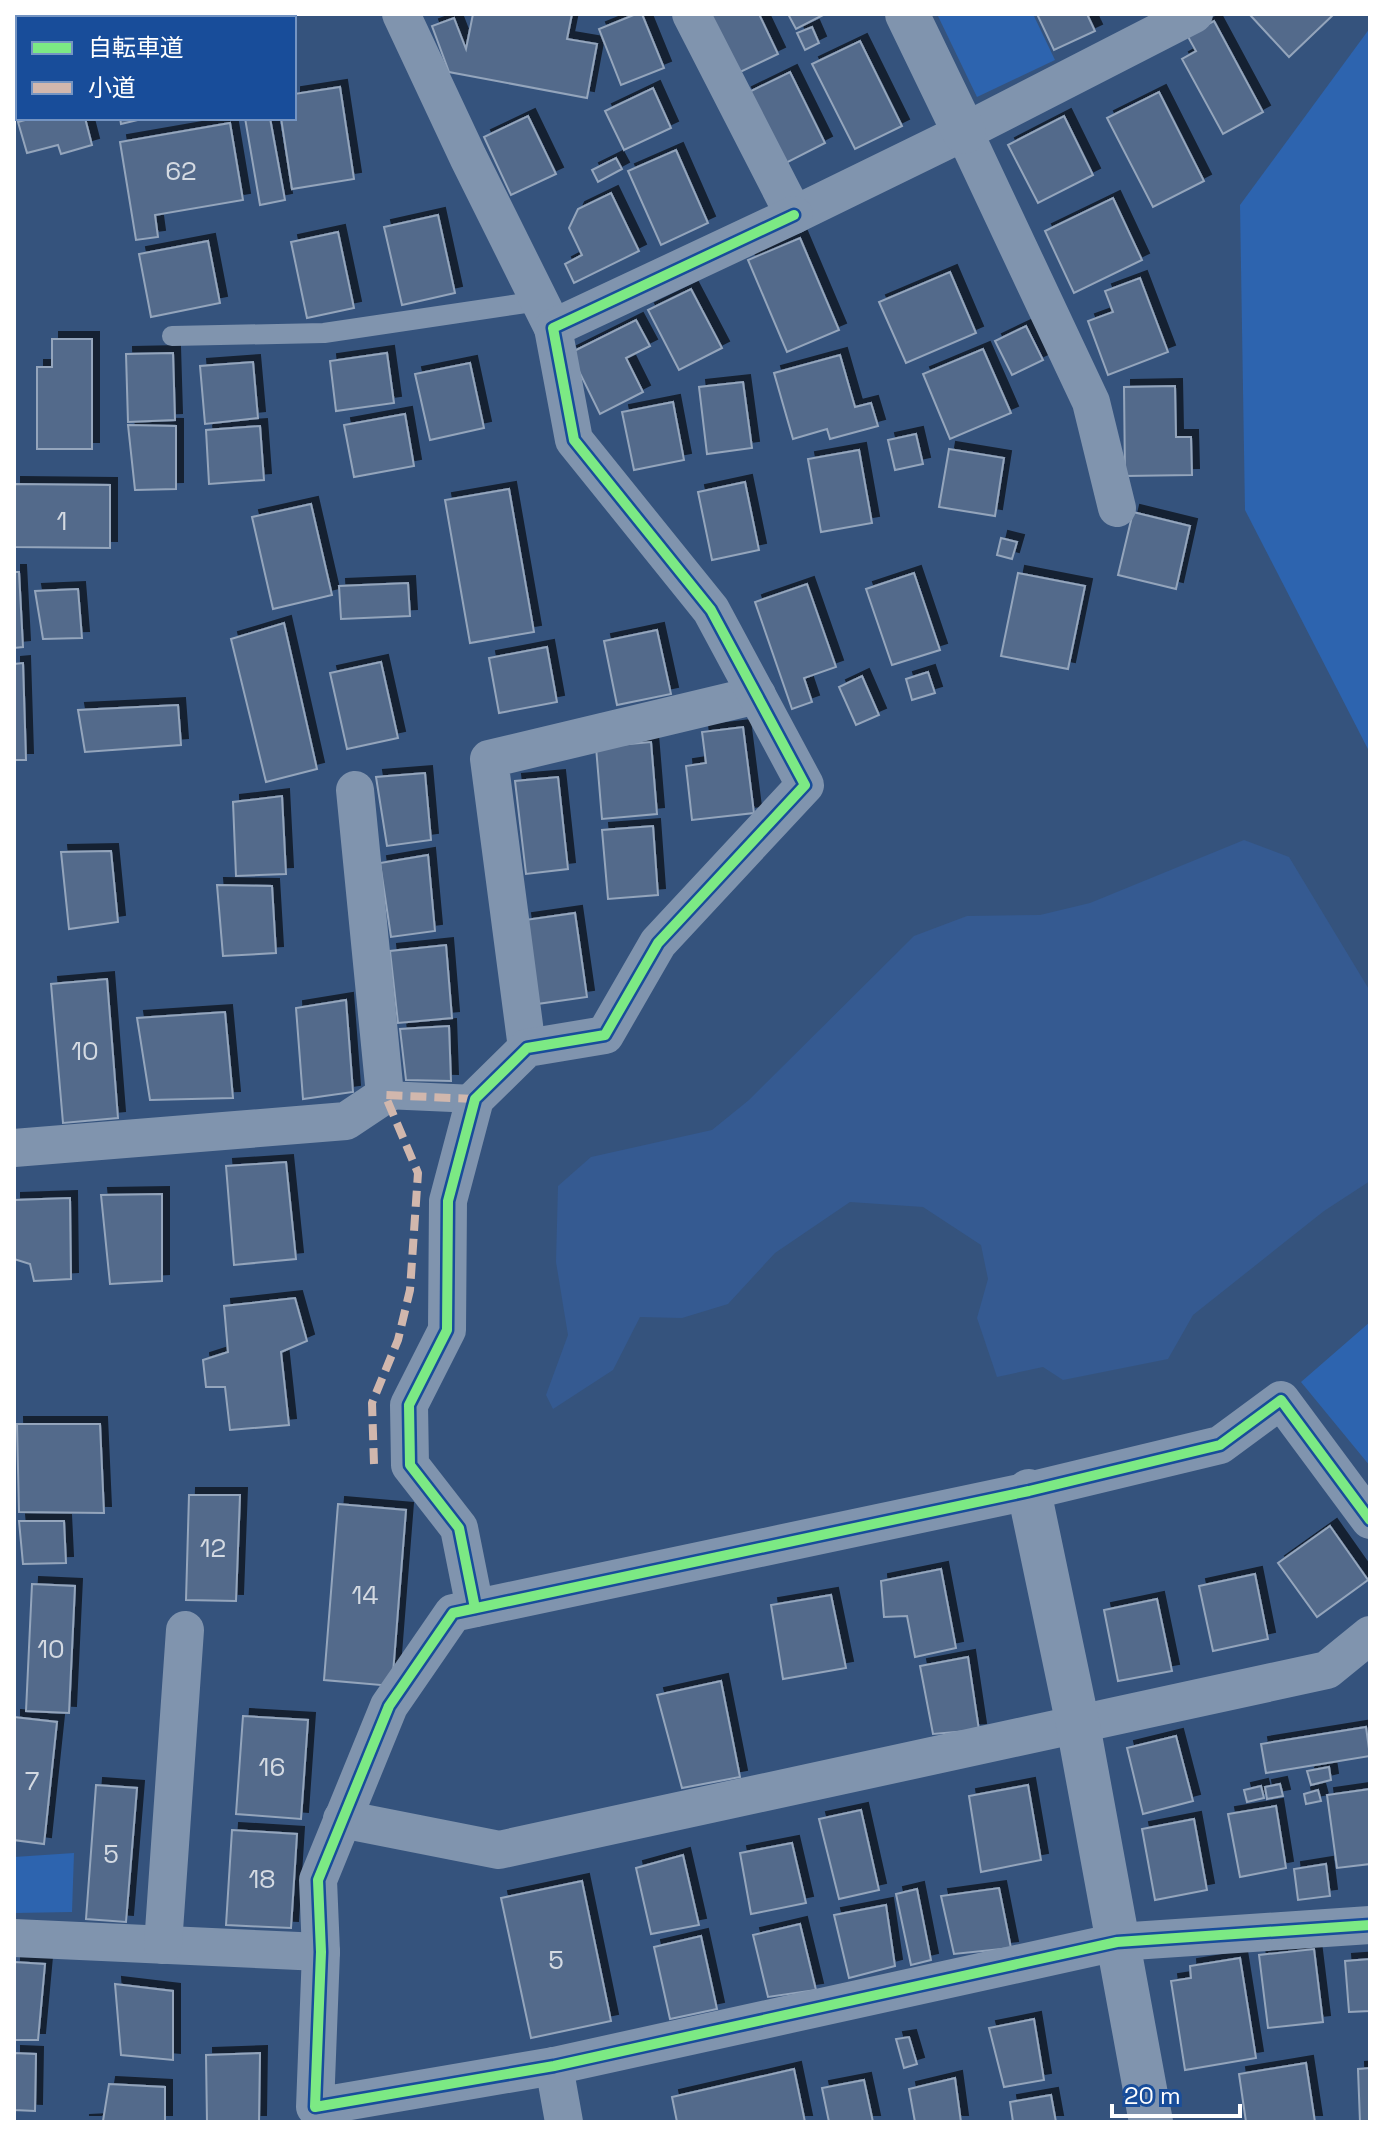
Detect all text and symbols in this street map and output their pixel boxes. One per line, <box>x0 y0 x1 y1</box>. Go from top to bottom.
legend <box>16 16 296 120</box>
text: 自転車道 <box>88 32 184 63</box>
text: 小道 <box>88 72 136 103</box>
house number: 62 <box>165 154 197 188</box>
house number: 1 <box>57 504 67 538</box>
house number: 10 <box>71 1034 99 1068</box>
house number: 12 <box>200 1531 226 1565</box>
house number: 14 <box>351 1578 379 1612</box>
house number: 10 <box>37 1632 65 1666</box>
house number: 16 <box>259 1750 285 1784</box>
house number: 7 <box>25 1764 39 1798</box>
house number: 5 <box>103 1837 119 1871</box>
house number: 18 <box>248 1862 276 1896</box>
house number: 5 <box>548 1943 564 1977</box>
scale bar <box>1112 2068 1240 2118</box>
text: 20 m <box>1124 2080 1181 2111</box>

